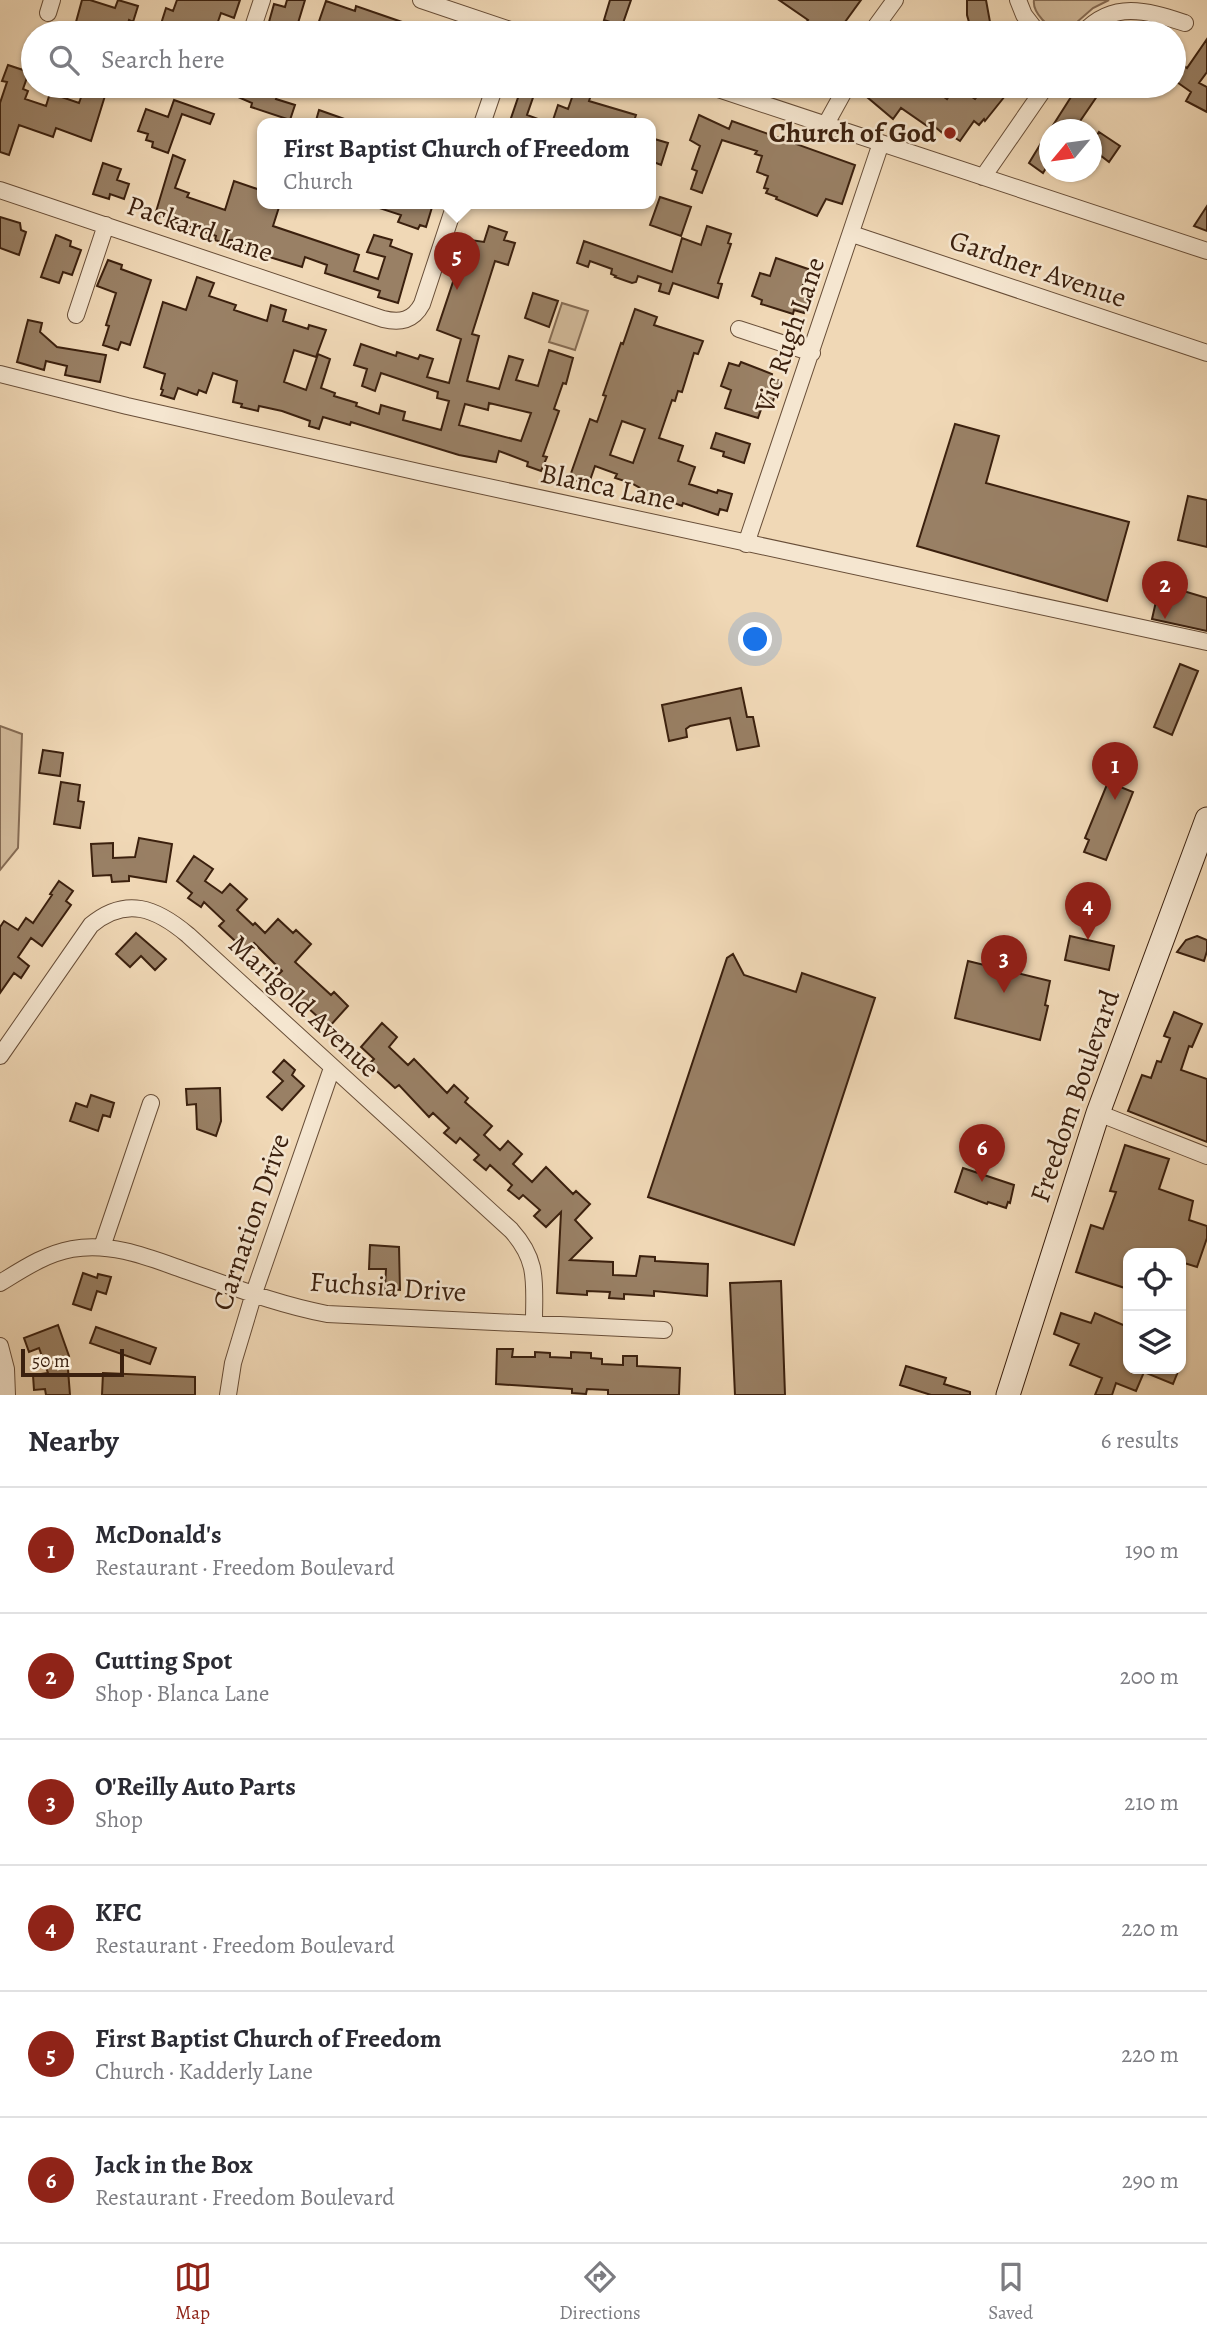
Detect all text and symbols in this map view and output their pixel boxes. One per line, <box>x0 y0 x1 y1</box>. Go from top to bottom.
search box <box>21 21 1186 98</box>
icon: search <box>45 41 83 79</box>
text: Search here <box>101 42 225 77</box>
place label: Church of God <box>769 114 937 152</box>
popup <box>257 118 656 209</box>
north arrow <box>1039 119 1102 182</box>
marker: Church of God <box>942 125 958 141</box>
text: First Baptist Church of Freedom <box>283 131 630 166</box>
text: Church <box>283 166 353 197</box>
street label: Packard Lane <box>122 186 278 272</box>
street label: Gardner Avenue <box>945 221 1131 317</box>
pin: 5 <box>434 232 480 290</box>
street label: Vic Rugh Lane <box>745 252 834 419</box>
street label: Blanca Lane <box>537 454 679 520</box>
pin: 2 <box>1142 561 1188 619</box>
your location <box>738 622 772 656</box>
pin: 1 <box>1092 742 1138 800</box>
pin: 4 <box>1065 882 1111 940</box>
street label: Marigold Avenue <box>220 926 388 1086</box>
pin: 3 <box>981 935 1027 993</box>
street label: Freedom Boulevard <box>1021 984 1130 1207</box>
pin: 6 <box>959 1124 1005 1182</box>
street label: Carnation Drive <box>203 1129 299 1315</box>
map controls <box>1123 1248 1186 1374</box>
button: locate <box>1123 1248 1186 1311</box>
street label: Fuchsia Drive <box>308 1263 468 1311</box>
button: layers <box>1123 1311 1186 1374</box>
scale bar <box>21 1346 124 1378</box>
text: 50 m <box>32 1348 70 1374</box>
text: Nearby <box>28 1421 119 1461</box>
text: 6 results <box>1101 1425 1179 1456</box>
text: McDonald's <box>95 1517 222 1552</box>
text: 1 <box>47 1535 55 1566</box>
text: 190 m <box>1125 1535 1179 1566</box>
text: Restaurant · Freedom Boulevard <box>95 1552 395 1583</box>
text: Cutting Spot <box>95 1643 232 1678</box>
text: 2 <box>45 1661 57 1692</box>
text: 200 m <box>1120 1661 1179 1692</box>
text: Shop · Blanca Lane <box>95 1678 269 1709</box>
text: O'Reilly Auto Parts <box>95 1769 296 1804</box>
text: 3 <box>46 1787 56 1818</box>
text: 210 m <box>1124 1787 1179 1818</box>
text: Shop <box>95 1804 143 1835</box>
text: KFC <box>95 1895 142 1930</box>
text: 4 <box>46 1913 56 1944</box>
text: 220 m <box>1121 1913 1179 1944</box>
text: Restaurant · Freedom Boulevard <box>95 1930 395 1961</box>
text: First Baptist Church of Freedom <box>95 2021 441 2056</box>
text: 5 <box>46 2039 56 2070</box>
text: 220 m <box>1121 2039 1179 2070</box>
text: Church · Kadderly Lane <box>95 2056 313 2087</box>
text: Jack in the Box <box>95 2147 253 2182</box>
text: 6 <box>46 2165 56 2196</box>
text: 290 m <box>1122 2165 1179 2196</box>
text: Restaurant · Freedom Boulevard <box>95 2182 395 2213</box>
tab: Map <box>174 2258 212 2326</box>
tab: Directions <box>559 2258 641 2326</box>
tab: Saved <box>988 2258 1033 2326</box>

